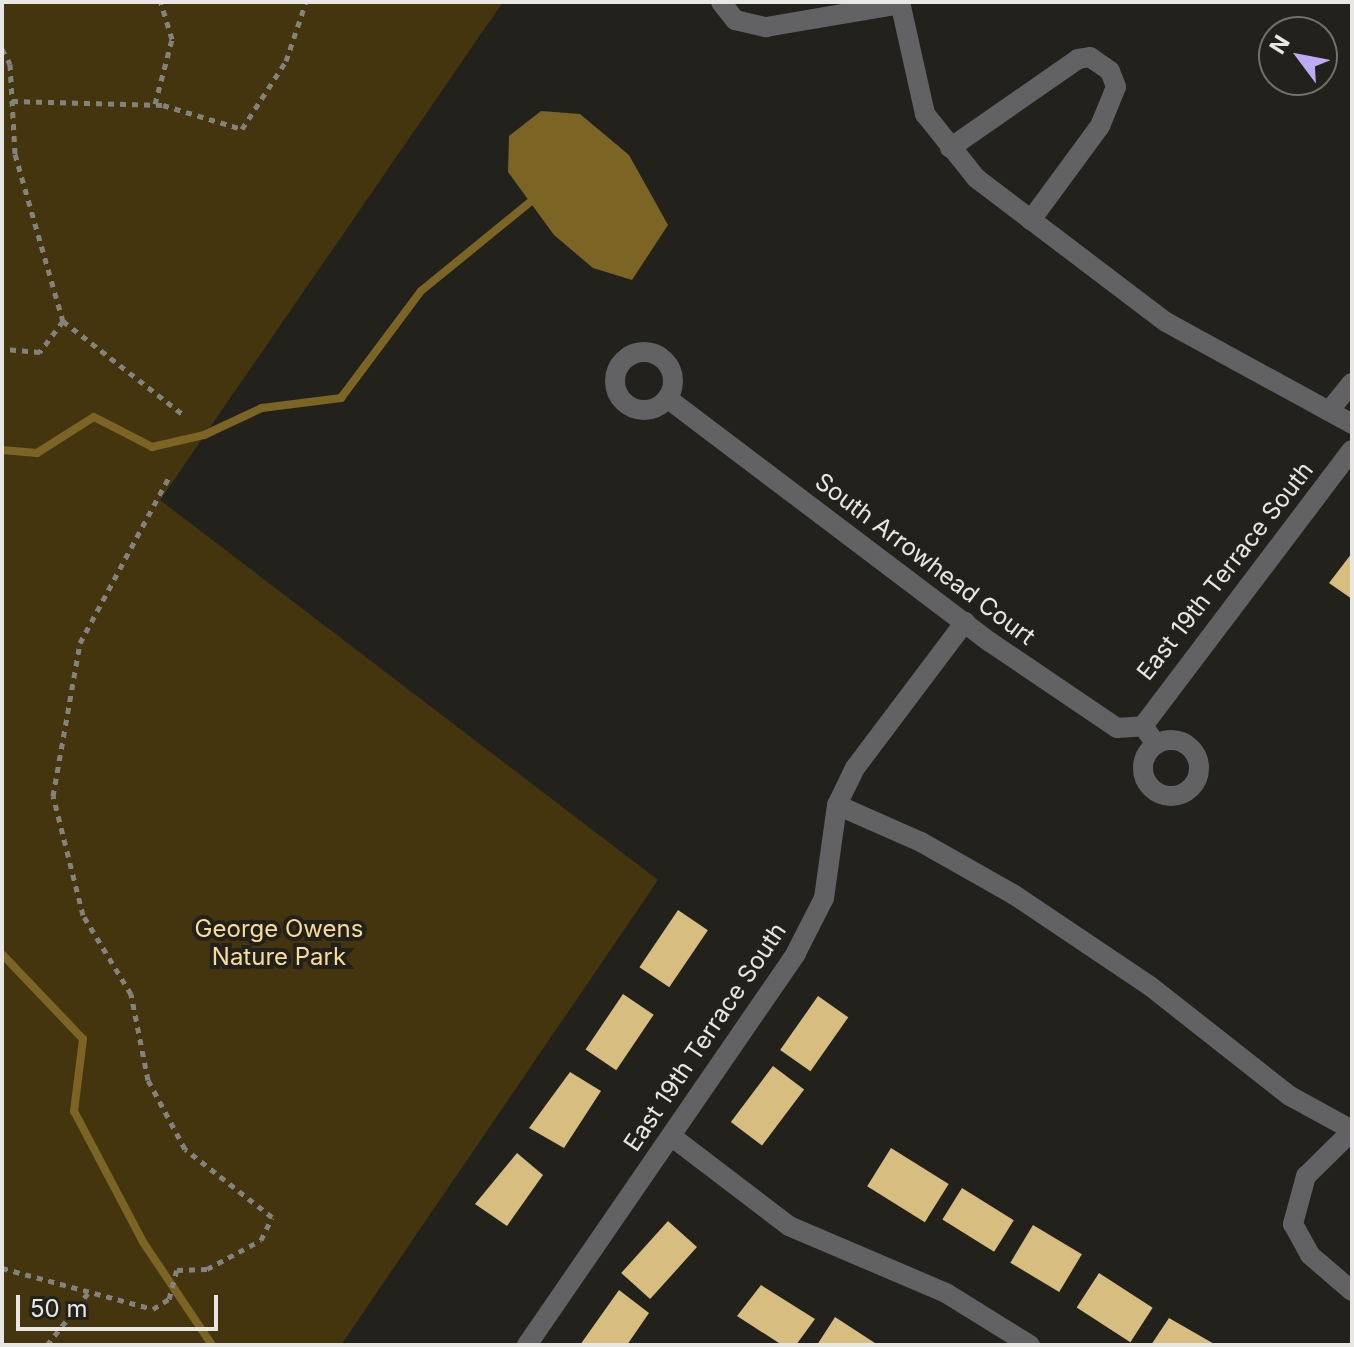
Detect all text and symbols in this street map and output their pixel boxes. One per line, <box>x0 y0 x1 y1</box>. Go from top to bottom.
north arrow <box>1258 16 1338 96</box>
text: N <box>1264 30 1295 58</box>
street label: East 19th Terrace South <box>1131 456 1319 686</box>
street label: South Arrowhead Court <box>809 467 1041 651</box>
park label: George Owens Nature Park <box>195 915 363 971</box>
street label: East 19th Terrace South <box>618 917 792 1157</box>
scale bar <box>20 1279 222 1329</box>
text: 50 m <box>30 1294 88 1323</box>

